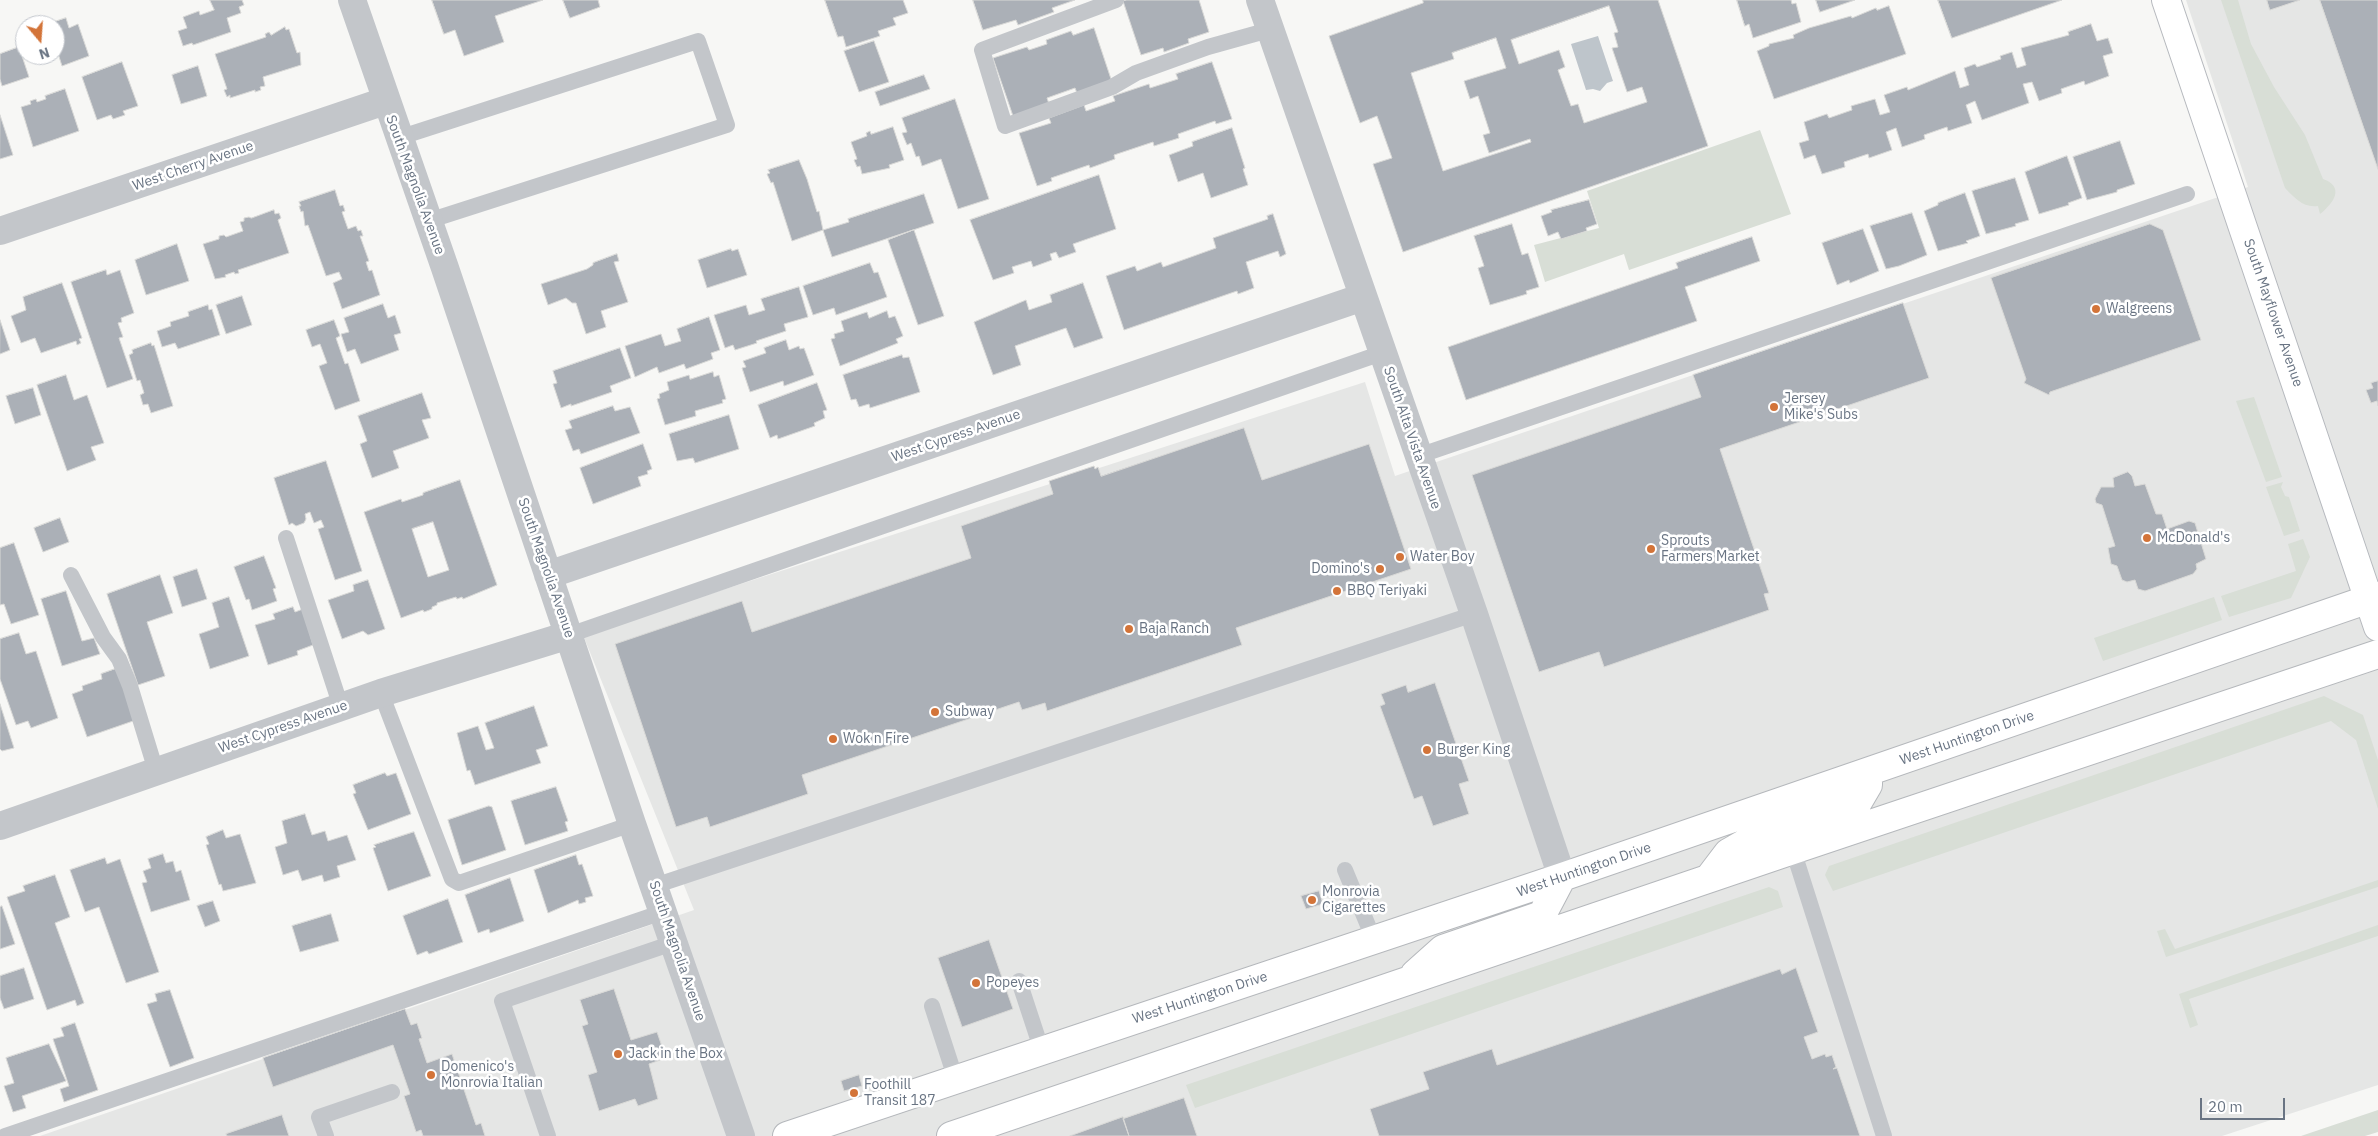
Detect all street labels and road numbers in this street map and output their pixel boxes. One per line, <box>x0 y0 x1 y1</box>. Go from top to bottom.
street label: South Magnolia Avenue <box>382 113 448 257</box>
street label: West Cherry Avenue <box>130 137 256 195</box>
street label: South Mayflower Avenue <box>2240 237 2306 389</box>
street label: South Alta Vista Avenue <box>1380 364 1444 512</box>
street label: West Cypress Avenue <box>889 406 1023 466</box>
street label: South Magnolia Avenue <box>514 496 578 640</box>
street label: West Cypress Avenue <box>216 697 350 757</box>
street label: West Huntington Drive <box>1898 707 2036 769</box>
street label: West Huntington Drive <box>1515 839 1653 901</box>
street label: South Magnolia Avenue <box>645 879 709 1023</box>
street label: West Huntington Drive <box>1130 968 1270 1028</box>

